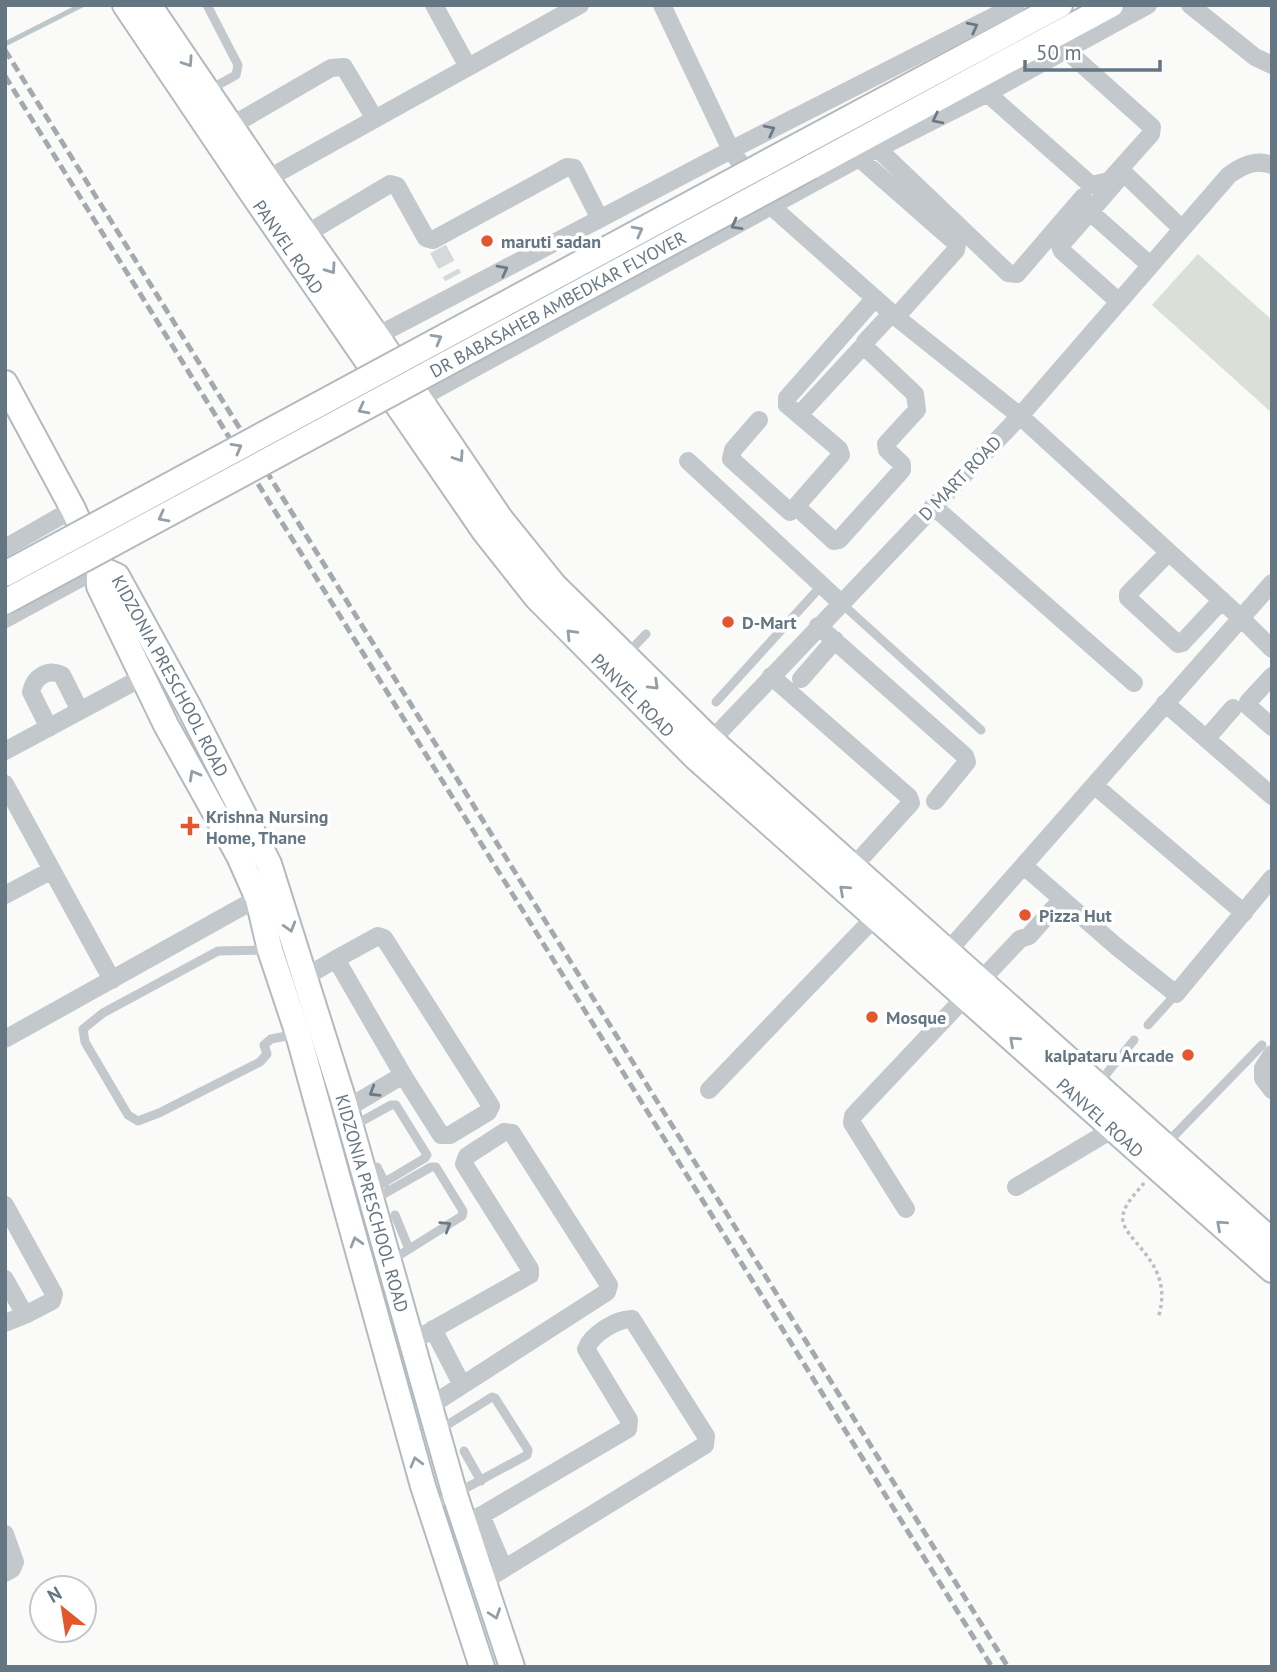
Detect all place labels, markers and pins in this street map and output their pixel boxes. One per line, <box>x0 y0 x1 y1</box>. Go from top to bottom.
place label: maruti sadan <box>501 230 601 253</box>
marker: maruti sadan <box>479 233 495 249</box>
place label: D-Mart <box>742 611 797 634</box>
marker: D-Mart <box>720 614 736 630</box>
place label: Krishna Nursing Home, Thane <box>206 805 328 849</box>
marker: Krishna Nursing Home, Thane <box>180 816 200 836</box>
place label: Pizza Hut <box>1039 904 1113 927</box>
marker: Pizza Hut <box>1017 907 1033 923</box>
place label: Mosque <box>886 1006 946 1029</box>
marker: Mosque <box>864 1009 880 1025</box>
place label: kalpataru Arcade <box>1044 1044 1174 1067</box>
marker: kalpataru Arcade <box>1180 1047 1196 1063</box>

